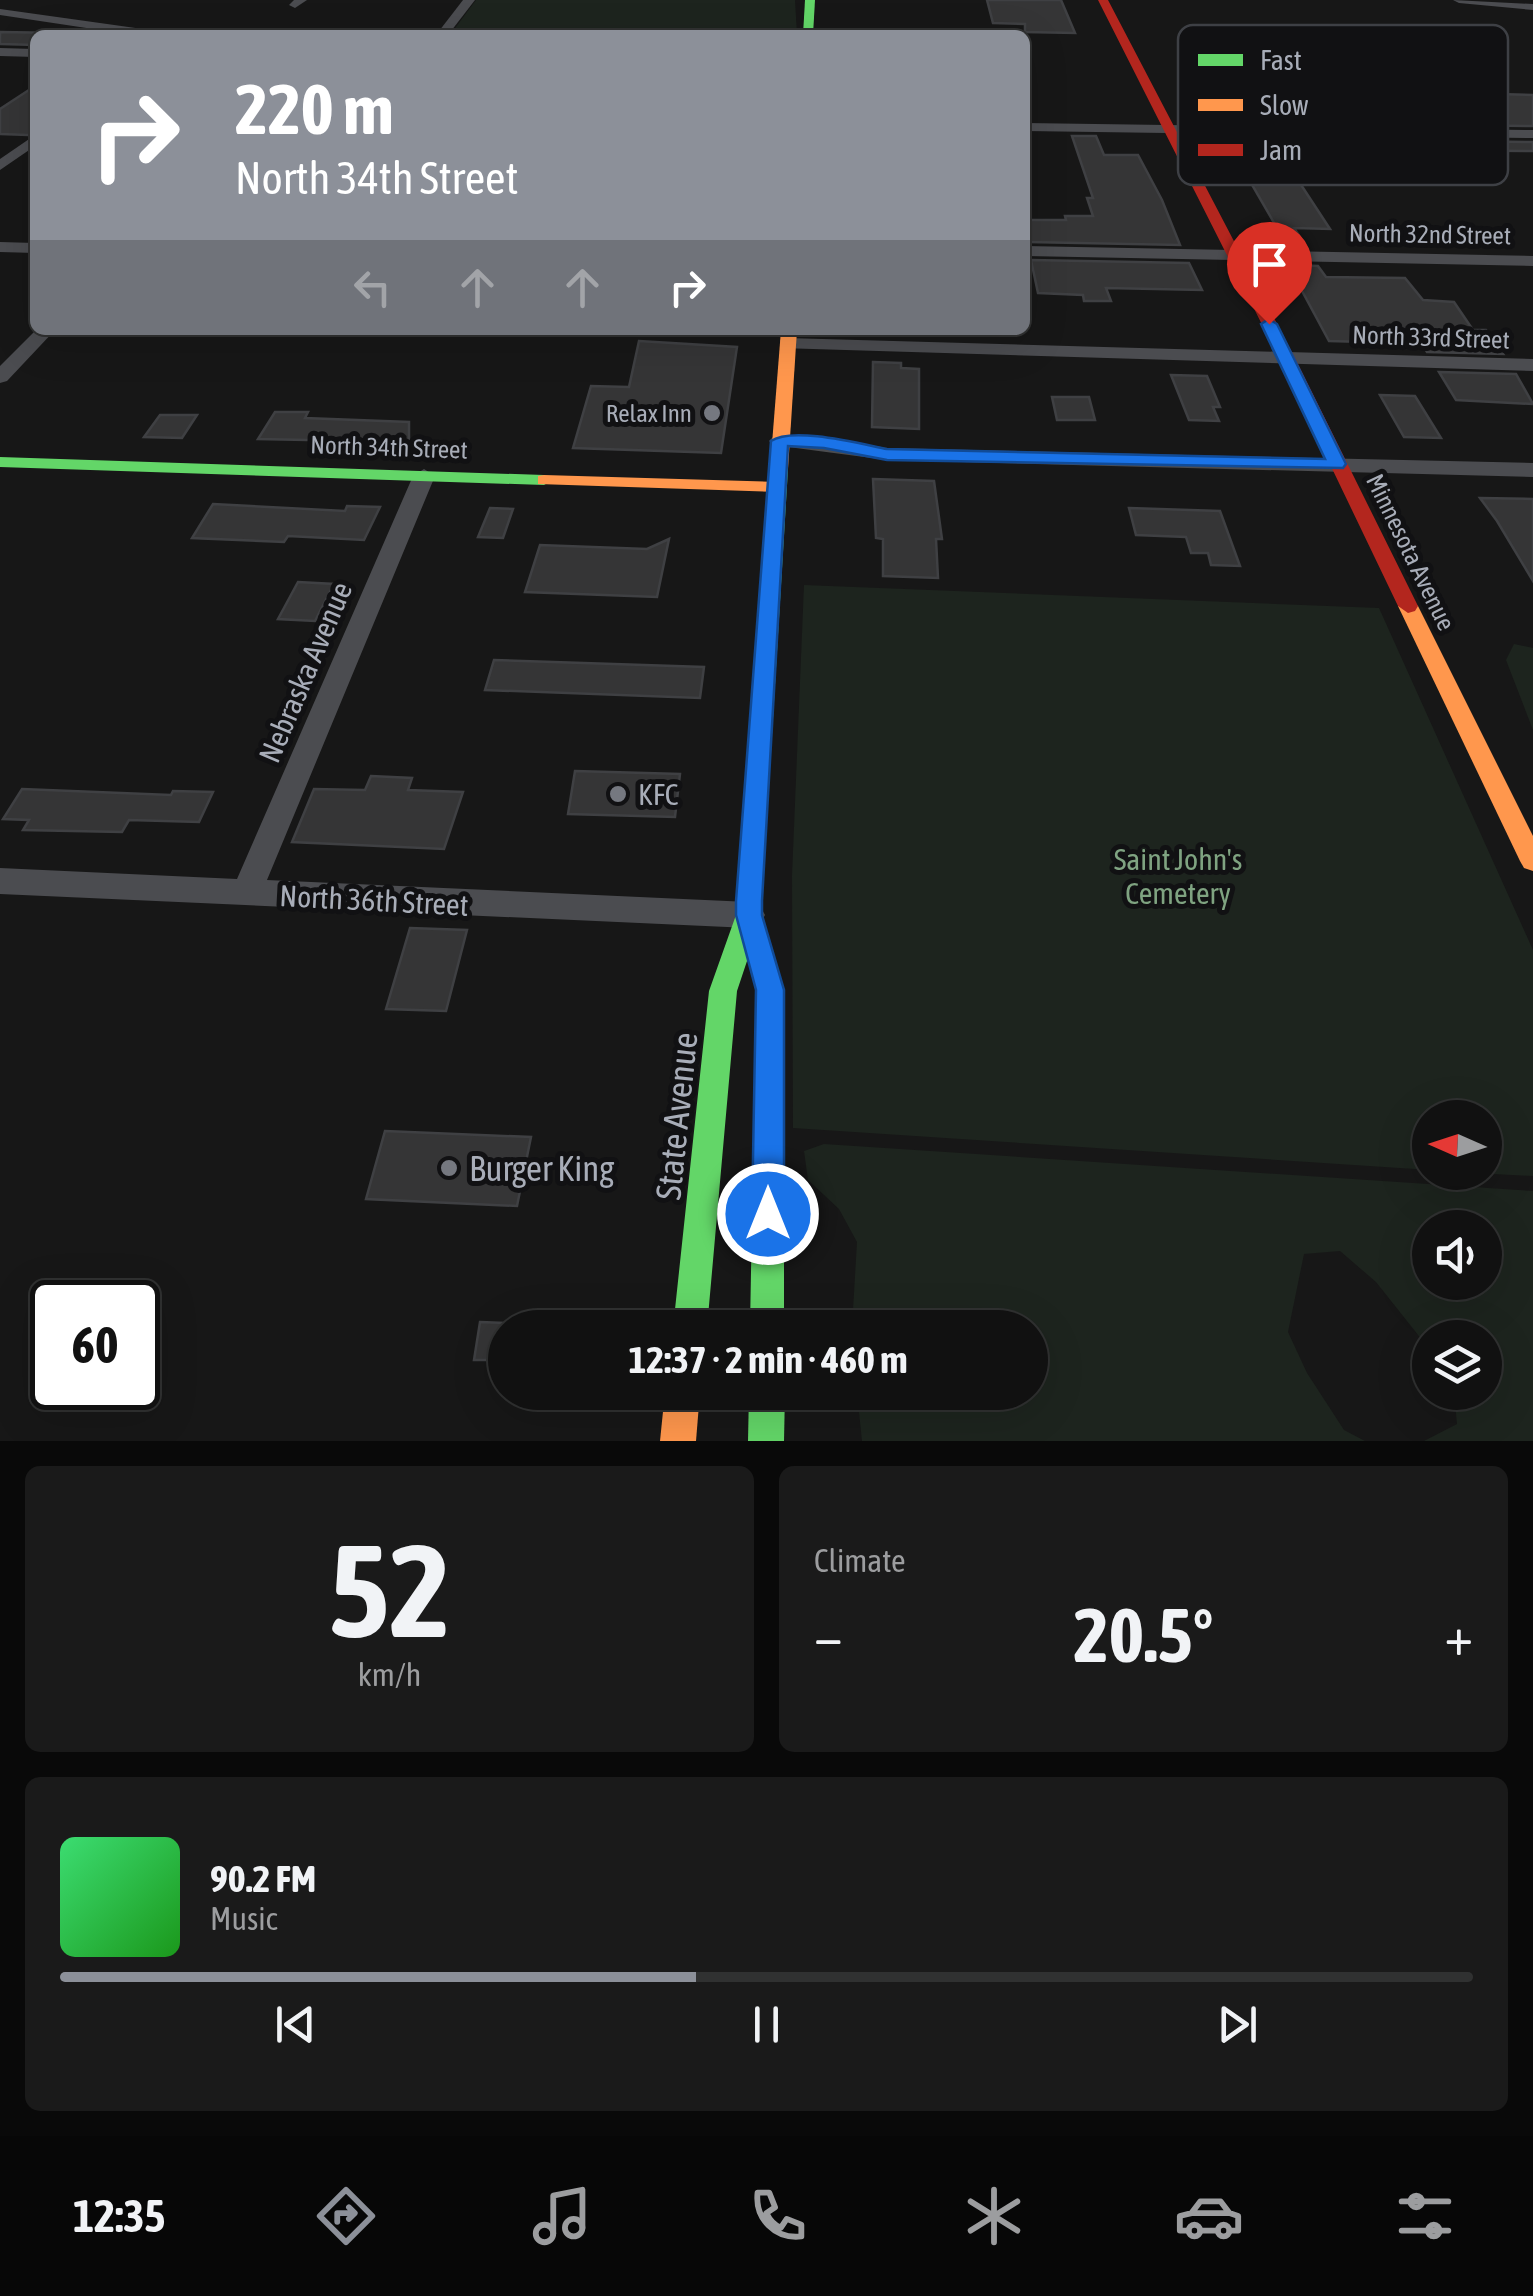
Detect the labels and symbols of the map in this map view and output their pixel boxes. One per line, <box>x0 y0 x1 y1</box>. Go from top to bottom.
legend <box>1178 25 1508 185</box>
text: Fast <box>1260 44 1302 76</box>
text: Slow <box>1260 89 1309 121</box>
text: Jam <box>1260 134 1302 166</box>
street label: North 32nd Street <box>1349 219 1511 249</box>
pin <box>1227 222 1312 325</box>
street label: North 33rd Street <box>1352 320 1510 354</box>
place label: Relax Inn <box>606 399 692 427</box>
marker: Relax Inn <box>701 402 723 424</box>
street label: North 34th Street <box>310 430 468 464</box>
street label: Minnesota Avenue <box>1361 469 1461 635</box>
street label: Nebraska Avenue <box>252 577 358 767</box>
place label: KFC <box>638 777 678 811</box>
marker: KFC <box>607 783 629 805</box>
park label: Saint John's Cemetery <box>1114 842 1242 910</box>
street label: North 36th Street <box>279 878 469 922</box>
street label: State Avenue <box>647 1030 705 1202</box>
north arrow <box>1412 1100 1502 1190</box>
place label: Burger King <box>469 1148 614 1188</box>
marker: Burger King <box>438 1157 460 1179</box>
position arrow <box>716 1162 820 1266</box>
speed limit sign: 60 <box>30 1280 160 1410</box>

